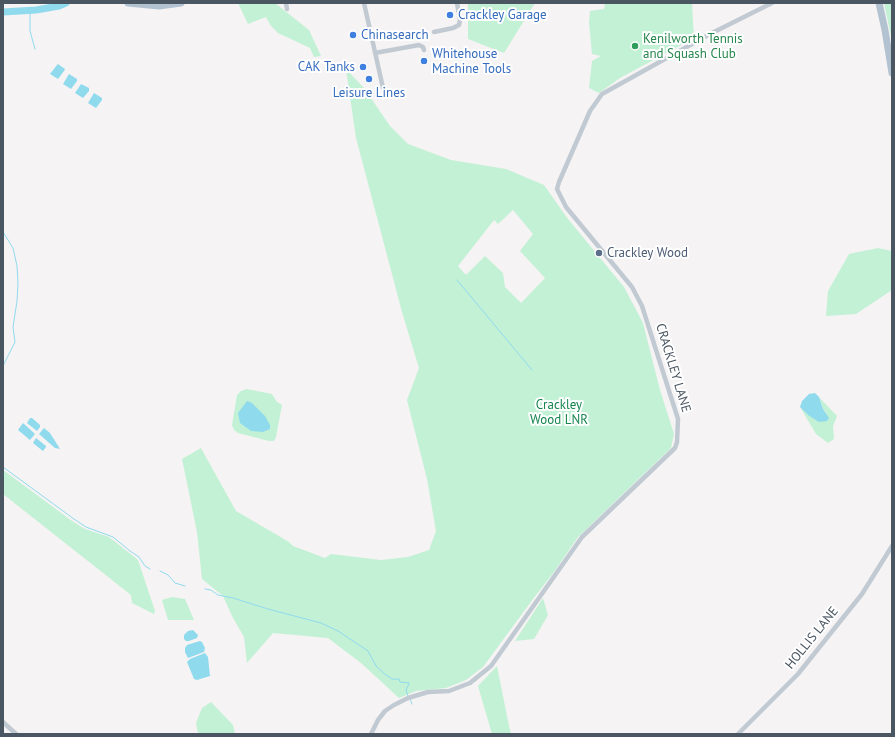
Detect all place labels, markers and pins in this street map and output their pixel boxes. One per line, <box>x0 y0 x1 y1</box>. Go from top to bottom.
place label: Crackley Garage <box>458 7 547 23</box>
marker: Crackley Garage <box>445 10 455 20</box>
place label: Chinasearch <box>361 27 428 43</box>
marker: Chinasearch <box>348 30 358 40</box>
place label: Kenilworth Tennis and Squash Club <box>643 31 743 62</box>
marker: Kenilworth Tennis and Squash Club <box>630 41 640 51</box>
place label: Whitehouse Machine Tools <box>432 46 511 77</box>
marker: Whitehouse Machine Tools <box>419 56 429 66</box>
place label: CAK Tanks <box>298 59 355 75</box>
marker: CAK Tanks <box>358 62 368 72</box>
marker: Leisure Lines <box>364 74 374 84</box>
place label: Leisure Lines <box>333 85 405 101</box>
place label: Crackley Wood <box>607 245 688 261</box>
marker: Crackley Wood <box>594 248 604 258</box>

